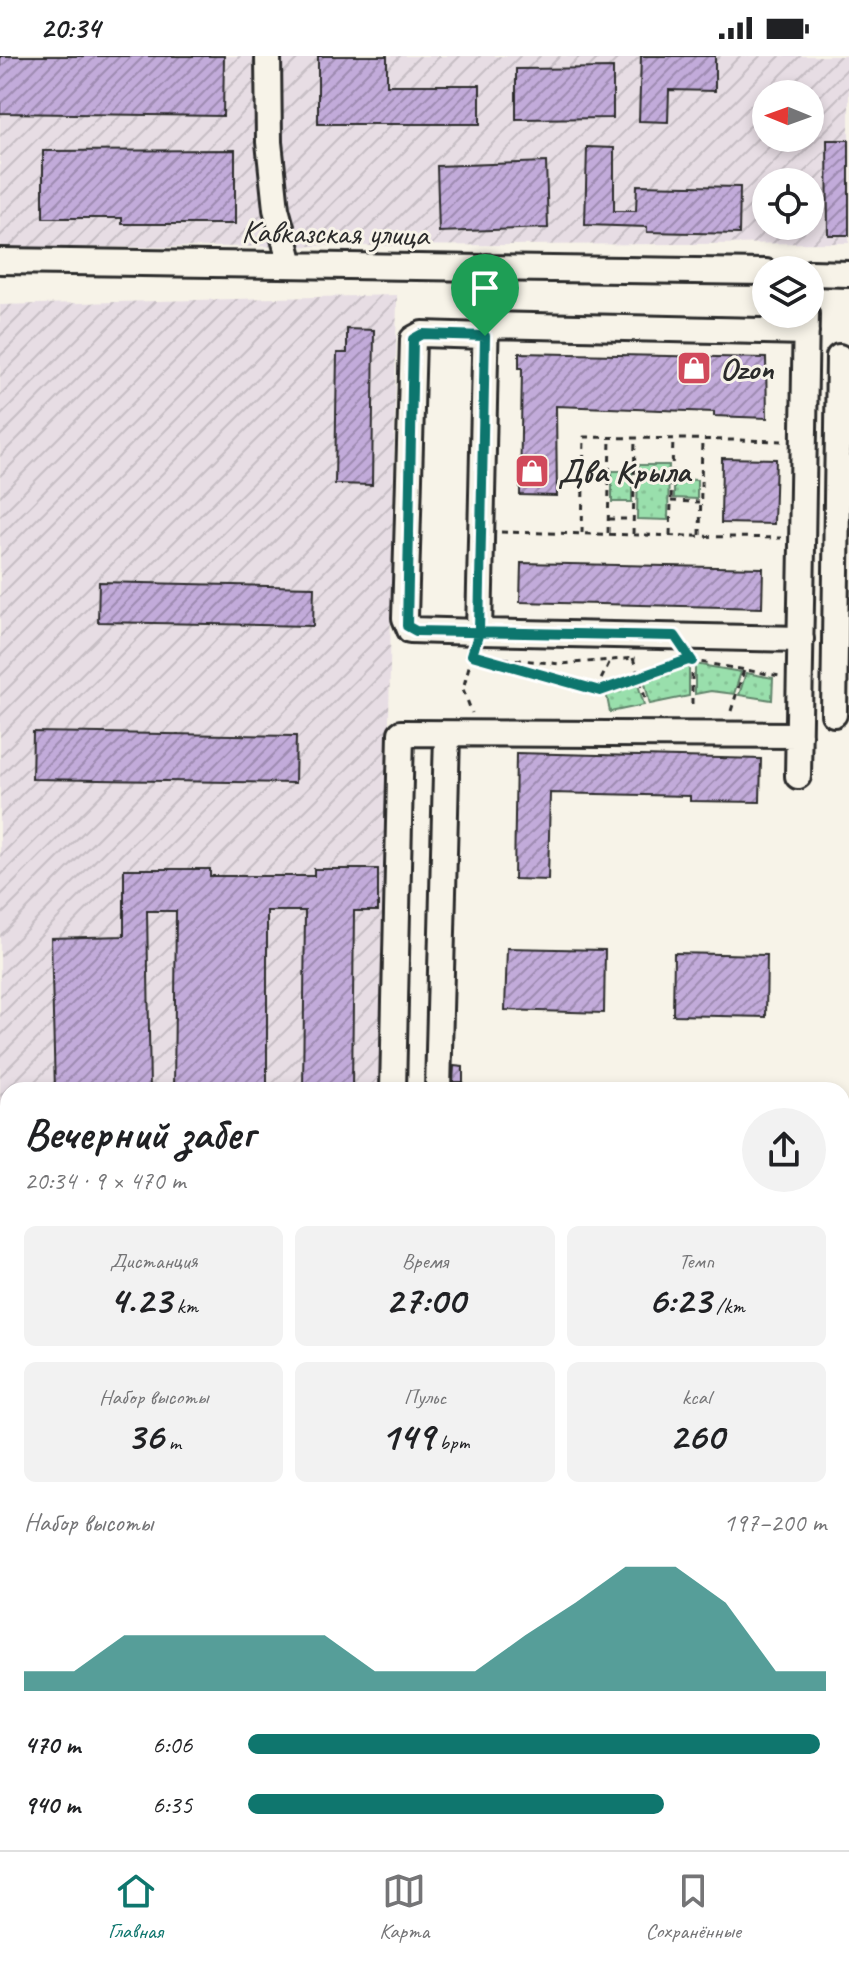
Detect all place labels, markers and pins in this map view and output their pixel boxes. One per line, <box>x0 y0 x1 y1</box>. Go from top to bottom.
pin <box>451 254 519 336</box>
place label: Ozon <box>720 348 775 389</box>
shop icon: Ozon <box>675 349 713 387</box>
place label: Два Крыла <box>558 451 693 492</box>
shop icon: Два Крыла <box>513 452 551 490</box>

